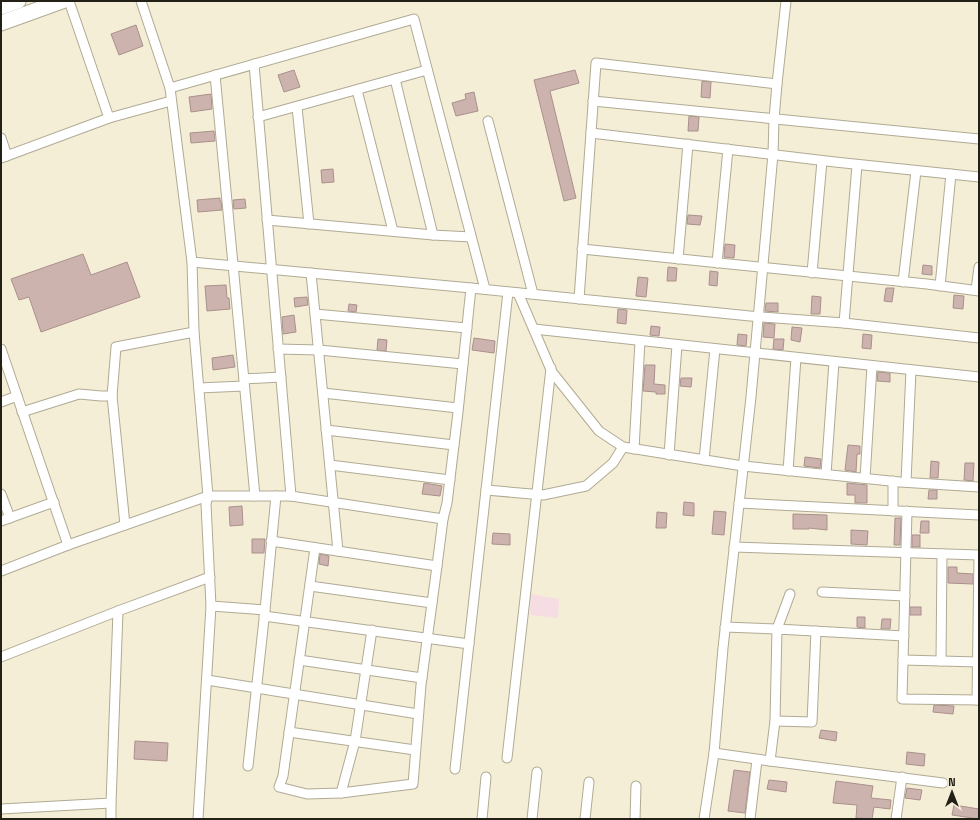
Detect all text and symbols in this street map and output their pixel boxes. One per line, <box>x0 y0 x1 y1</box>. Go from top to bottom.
north arrow <box>932 772 972 812</box>
text: N <box>948 775 956 789</box>

